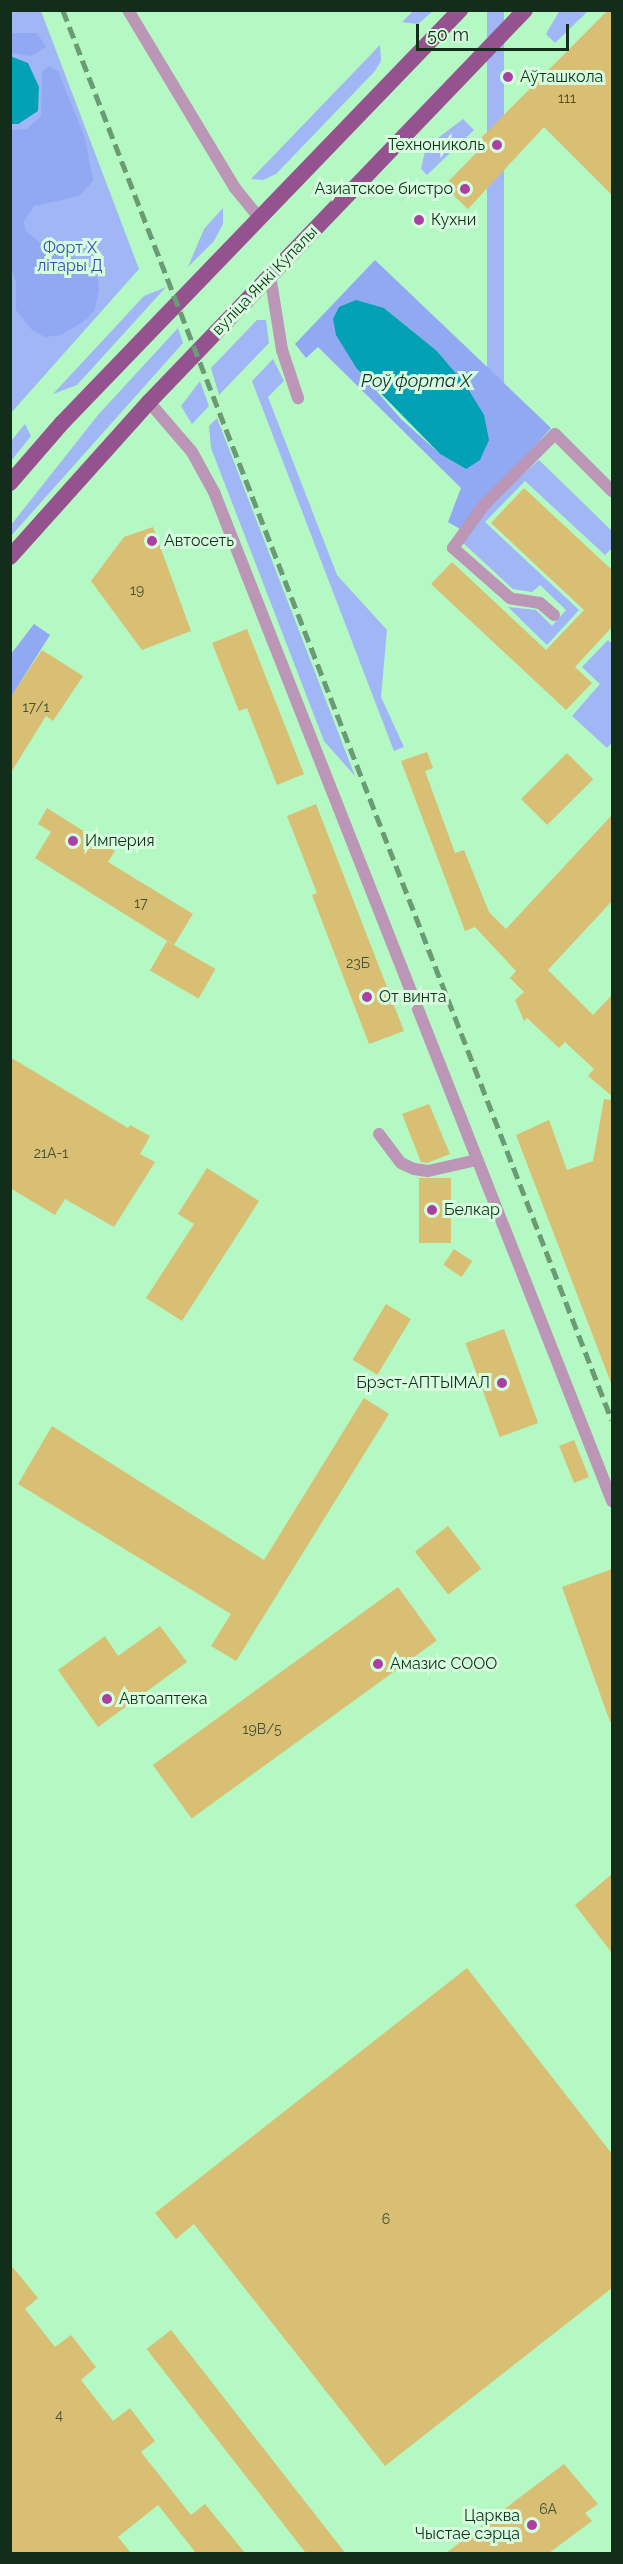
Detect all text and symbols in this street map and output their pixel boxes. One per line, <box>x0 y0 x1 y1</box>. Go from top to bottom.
scale bar <box>419 12 572 50</box>
text: 50 m <box>427 24 469 45</box>
place label: Аўташкола <box>520 67 603 87</box>
marker: Аўташкола <box>501 70 515 84</box>
house number: 111 <box>558 90 576 106</box>
place label: Технониколь <box>388 135 485 155</box>
marker: Технониколь <box>490 138 504 152</box>
place label: Азиатское бистро <box>314 179 453 199</box>
marker: Азиатское бистро <box>458 182 472 196</box>
place label: Кухни <box>431 210 476 230</box>
marker: Кухни <box>412 213 426 227</box>
street label: вуліца Янкі Купалы <box>208 223 322 339</box>
park label: Форт X літары Д <box>37 238 103 276</box>
water label: Роў форта X <box>361 370 471 392</box>
place label: Автосеть <box>164 531 234 551</box>
marker: Автосеть <box>145 534 159 548</box>
house number: 19 <box>130 582 144 598</box>
house number: 17/1 <box>23 699 49 715</box>
place label: Империя <box>85 831 155 851</box>
marker: Империя <box>66 834 80 848</box>
house number: 17 <box>134 895 148 911</box>
house number: 23Б <box>346 955 370 971</box>
place label: От винта <box>379 987 446 1007</box>
marker: От винта <box>360 990 374 1004</box>
house number: 21А-1 <box>34 1145 68 1161</box>
place label: Белкар <box>444 1200 500 1220</box>
marker: Белкар <box>425 1203 439 1217</box>
place label: Брэст-АПТЫМАЛ <box>356 1373 490 1393</box>
marker: Брэст-АПТЫМАЛ <box>495 1376 509 1390</box>
place label: Амазис СООО <box>390 1654 497 1674</box>
marker: Амазис СООО <box>371 1657 385 1671</box>
place label: Автоаптека <box>119 1689 207 1709</box>
marker: Автоаптека <box>100 1692 114 1706</box>
house number: 19В/5 <box>242 1721 282 1737</box>
house number: 6 <box>382 2211 390 2227</box>
house number: 4 <box>55 2407 63 2423</box>
house number: 6А <box>539 2501 557 2517</box>
place label: Царква Чыстае сэрца <box>415 2506 520 2544</box>
marker: Царква Чыстае сэрца <box>525 2518 539 2532</box>

